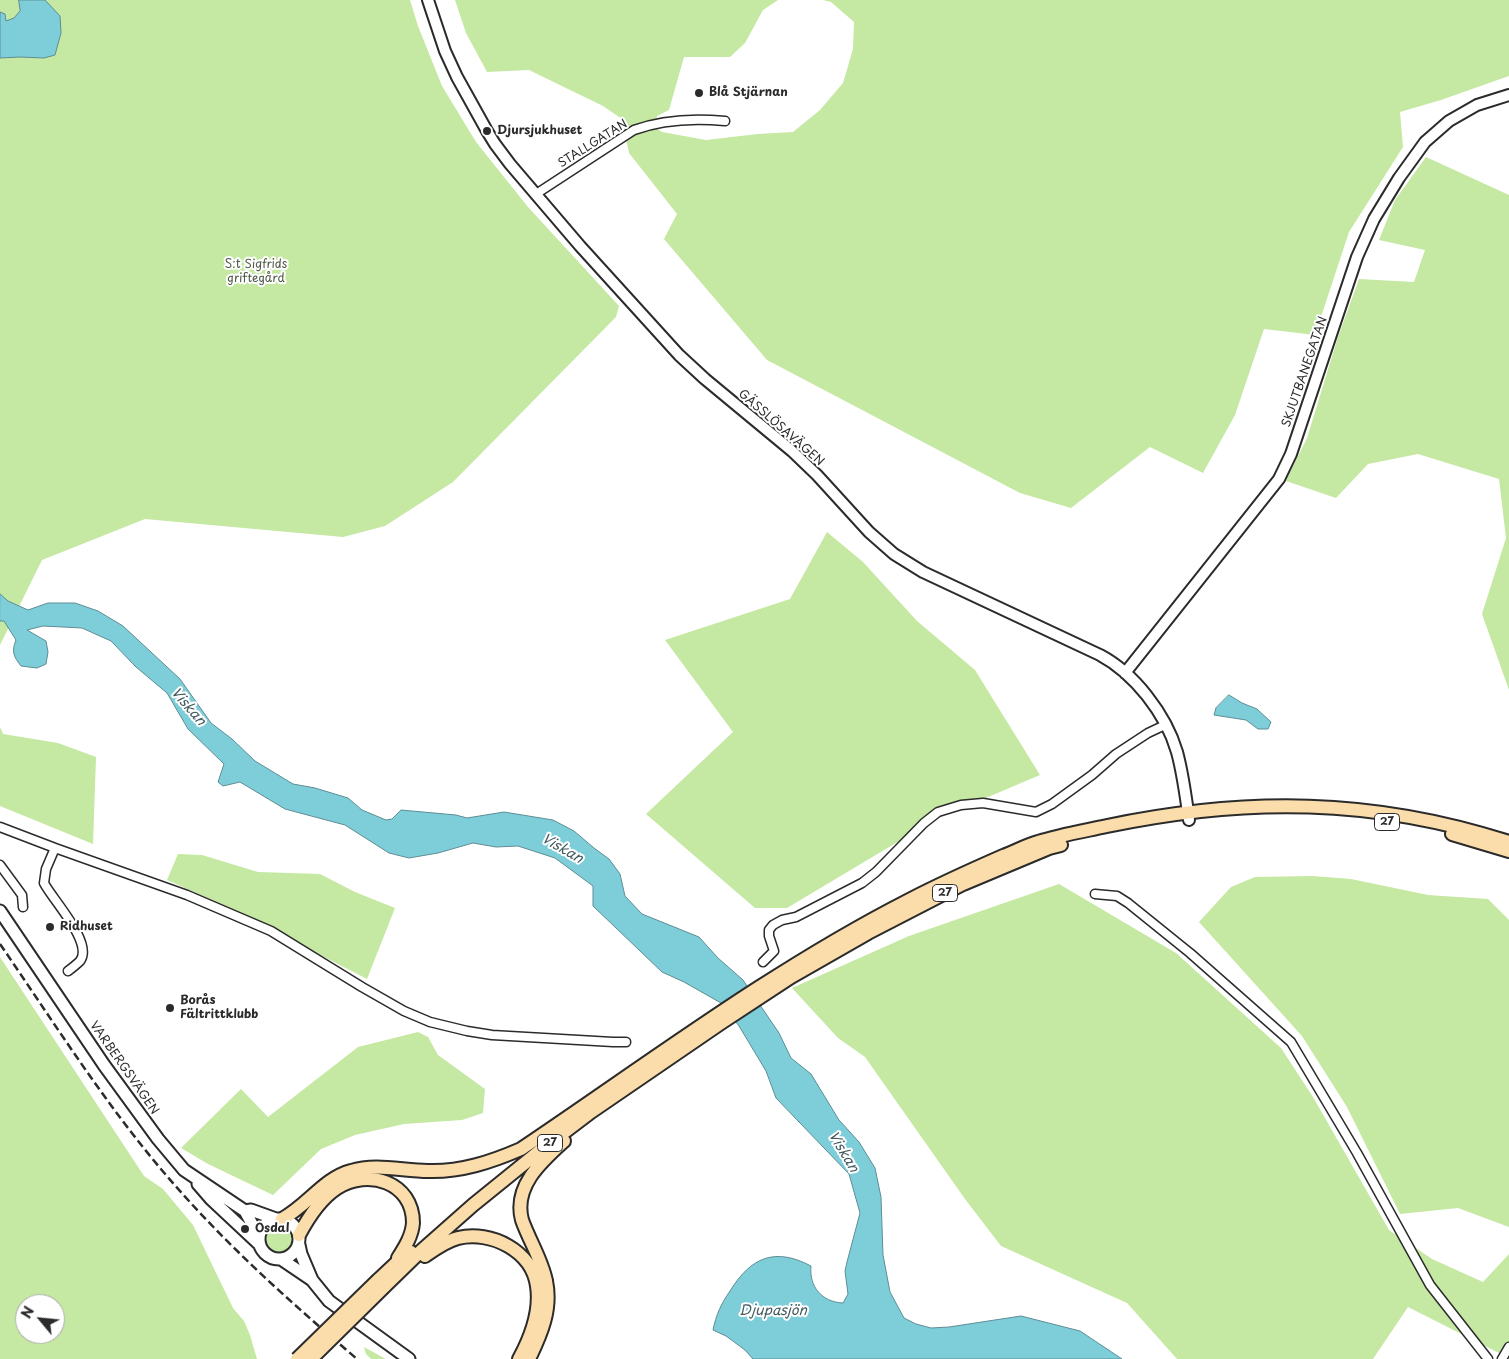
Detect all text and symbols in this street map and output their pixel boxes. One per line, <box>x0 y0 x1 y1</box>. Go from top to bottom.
place label: Blå Stjärnan <box>709 86 788 100</box>
marker: Blå Stjärnan <box>693 87 705 99</box>
street label: STALLGATAN <box>556 117 630 171</box>
place label: Djursjukhuset <box>497 124 582 138</box>
marker: Djursjukhuset <box>481 125 493 137</box>
park label: S:t Sigfrids griftegård <box>225 258 287 286</box>
street label: SKJUTBANEGATAN <box>1279 315 1331 429</box>
street label: GÄSSLÖSAVÄGEN <box>735 387 827 469</box>
water label: Viskan <box>167 685 209 729</box>
road number: 27 <box>1374 814 1400 830</box>
water label: Viskan <box>538 831 586 867</box>
road number: 27 <box>932 884 958 901</box>
place label: Ridhuset <box>60 920 113 934</box>
marker: Ridhuset <box>44 921 56 933</box>
place label: Borås Fältrittklubb <box>180 994 258 1022</box>
marker: Borås Fältrittklubb <box>164 1002 176 1014</box>
street label: VARBERGSVÄGEN <box>86 1019 162 1117</box>
water label: Viskan <box>824 1128 862 1176</box>
road number: 27 <box>538 1134 562 1152</box>
place label: Osdal <box>255 1222 289 1236</box>
marker: Osdal <box>239 1223 251 1235</box>
north arrow <box>15 1294 65 1344</box>
text: N <box>15 1302 39 1322</box>
water label: Djupasjön <box>739 1303 807 1319</box>

